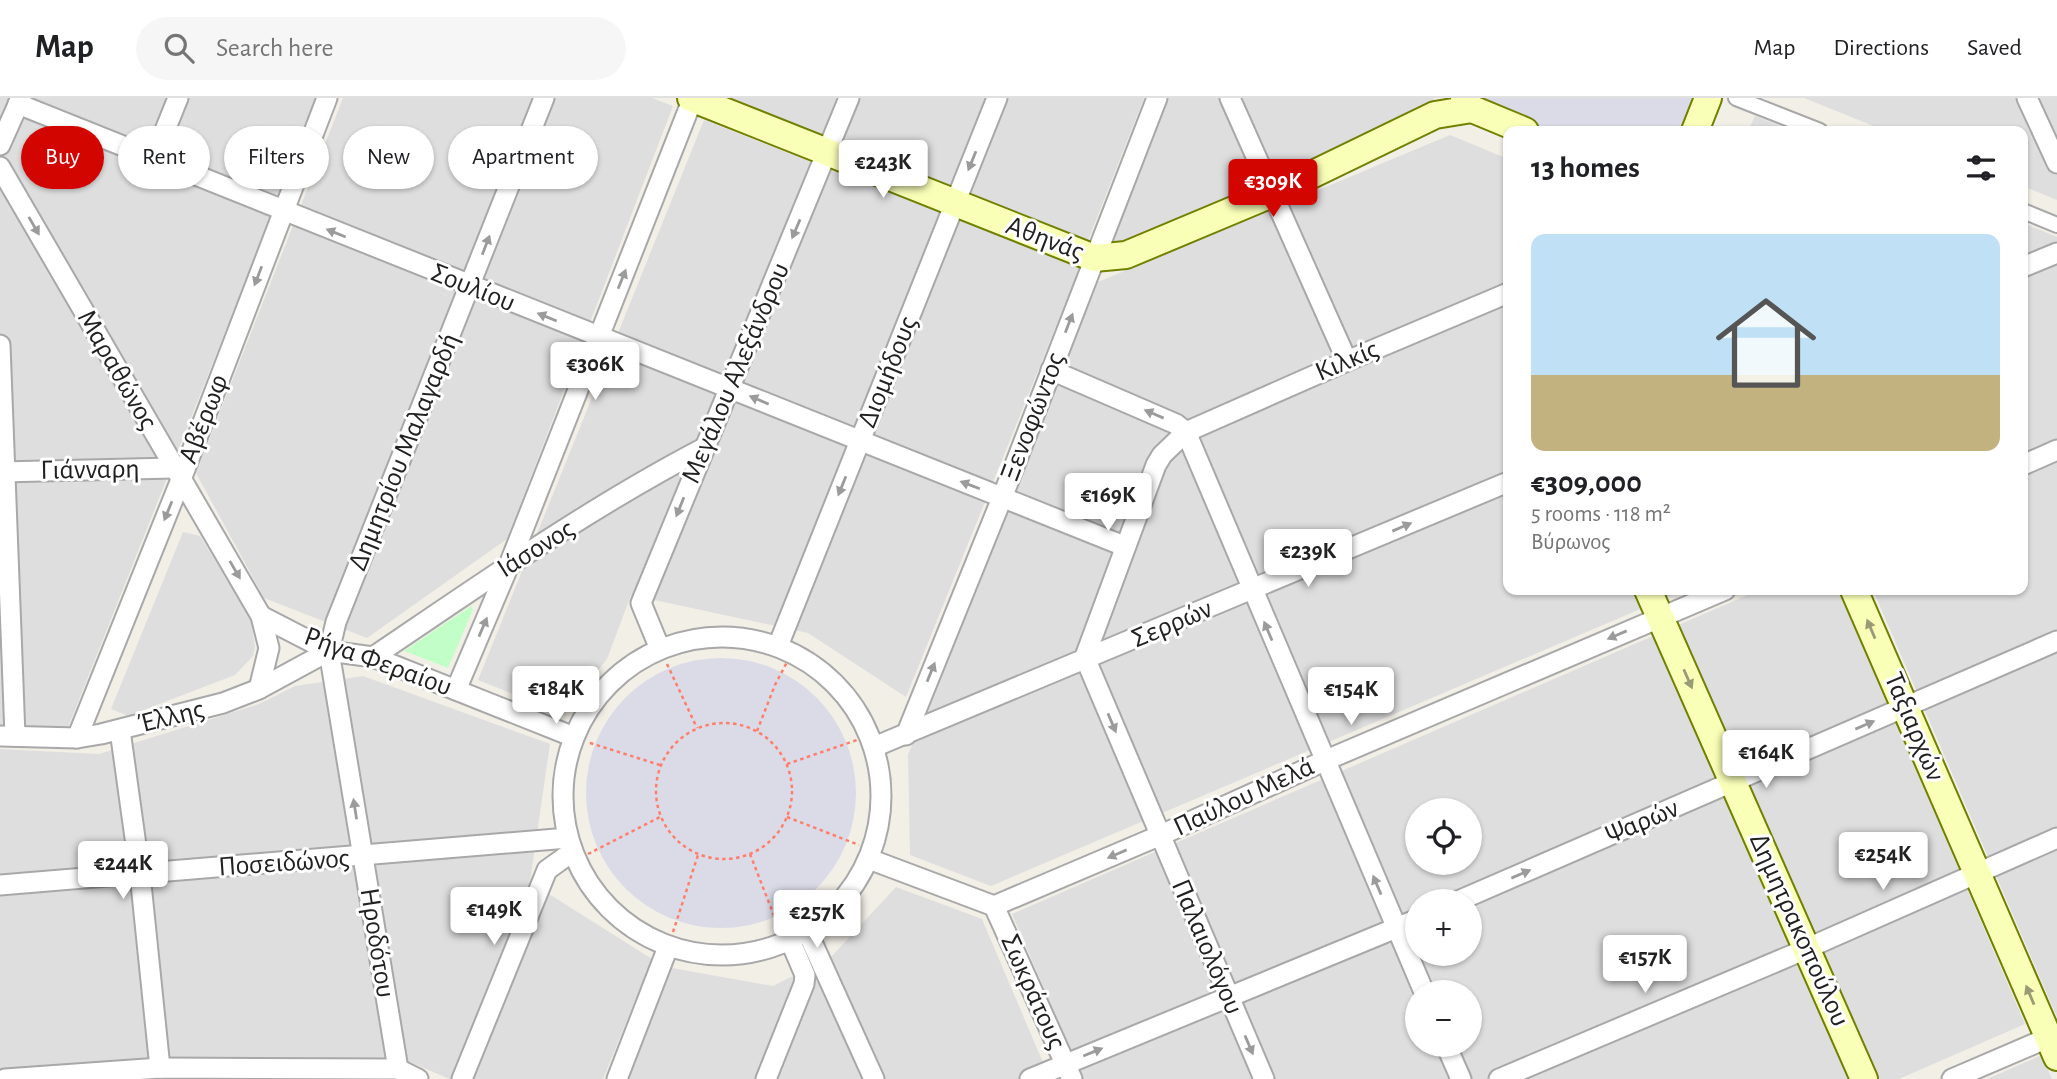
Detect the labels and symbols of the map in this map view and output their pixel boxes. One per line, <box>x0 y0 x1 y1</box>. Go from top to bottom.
pin: €243K <box>834 140 932 200</box>
one-way arrow <box>966 151 977 172</box>
pin: €309K <box>1224 159 1322 219</box>
street label: Αθηνάς <box>1002 211 1088 267</box>
one-way arrow <box>28 216 40 235</box>
one-way arrow <box>790 219 801 240</box>
one-way arrow <box>325 227 346 238</box>
one-way arrow <box>481 234 492 255</box>
street label: Σουλίου <box>427 259 519 317</box>
street label: Μεγάλου Αλεξάνδρου <box>677 259 795 487</box>
one-way arrow <box>253 265 264 286</box>
one-way arrow <box>616 269 627 290</box>
street label: Μαραθώνος <box>72 306 162 435</box>
one-way arrow <box>537 311 558 322</box>
street label: Διομήδους <box>853 312 923 431</box>
one-way arrow <box>1063 313 1074 334</box>
street label: Δημητρίου Μαλαγαρδή <box>344 329 464 575</box>
street label: Κιλκίς <box>1311 335 1383 387</box>
pin: €306K <box>546 342 644 402</box>
street label: Ξενοφώντος <box>996 349 1070 485</box>
street label: Αβέρωφ <box>174 371 234 467</box>
one-way arrow <box>748 394 769 405</box>
one-way arrow <box>1143 409 1164 420</box>
street label: Γιάνναρη <box>40 455 140 485</box>
pin: €169K <box>1059 474 1157 533</box>
one-way arrow <box>837 476 848 497</box>
one-way arrow <box>959 480 980 491</box>
one-way arrow <box>674 497 685 518</box>
one-way arrow <box>163 501 174 522</box>
street label: Ιάσονος <box>493 515 580 583</box>
one-way arrow <box>1392 521 1413 532</box>
pin: €239K <box>1259 530 1357 589</box>
one-way arrow <box>229 560 241 580</box>
street label: Σερρών <box>1128 595 1216 653</box>
one-way arrow <box>477 617 489 637</box>
one-way arrow <box>1865 618 1876 639</box>
one-way arrow <box>1263 620 1274 641</box>
street label: Ρήγα Φεραίου <box>300 622 456 702</box>
one-way arrow <box>1607 630 1628 641</box>
one-way arrow <box>926 661 937 682</box>
pin: €184K <box>507 666 605 726</box>
pin: €154K <box>1302 668 1400 727</box>
one-way arrow <box>1683 669 1694 690</box>
street label: Ταξιαρχών <box>1879 669 1949 785</box>
street label: Έλλης <box>135 695 207 739</box>
one-way arrow <box>1107 712 1118 733</box>
one-way arrow <box>1854 719 1875 730</box>
pin: €164K <box>1717 730 1815 790</box>
street label: Παύλου Μελά <box>1169 752 1319 842</box>
street label: Ψαρών <box>1601 794 1683 850</box>
one-way arrow <box>349 798 360 820</box>
street label: Δημητρακοπούλου <box>1744 829 1854 1031</box>
pin: €254K <box>1834 832 1932 892</box>
pin: €244K <box>74 842 172 901</box>
street label: Ποσειδώνος <box>217 844 351 882</box>
one-way arrow <box>1106 848 1127 859</box>
one-way arrow <box>1511 868 1531 880</box>
one-way arrow <box>1372 874 1383 895</box>
street label: Παλαιολόγου <box>1166 875 1248 1019</box>
street label: Ηροδότου <box>355 886 399 1000</box>
pin: €149K <box>445 888 543 947</box>
pin: €257K <box>768 890 866 950</box>
street label: Σωκράτους <box>995 930 1071 1054</box>
pin: €157K <box>1596 936 1694 995</box>
one-way arrow <box>2024 985 2036 1005</box>
one-way arrow <box>1243 1035 1255 1055</box>
one-way arrow <box>1082 1047 1103 1058</box>

